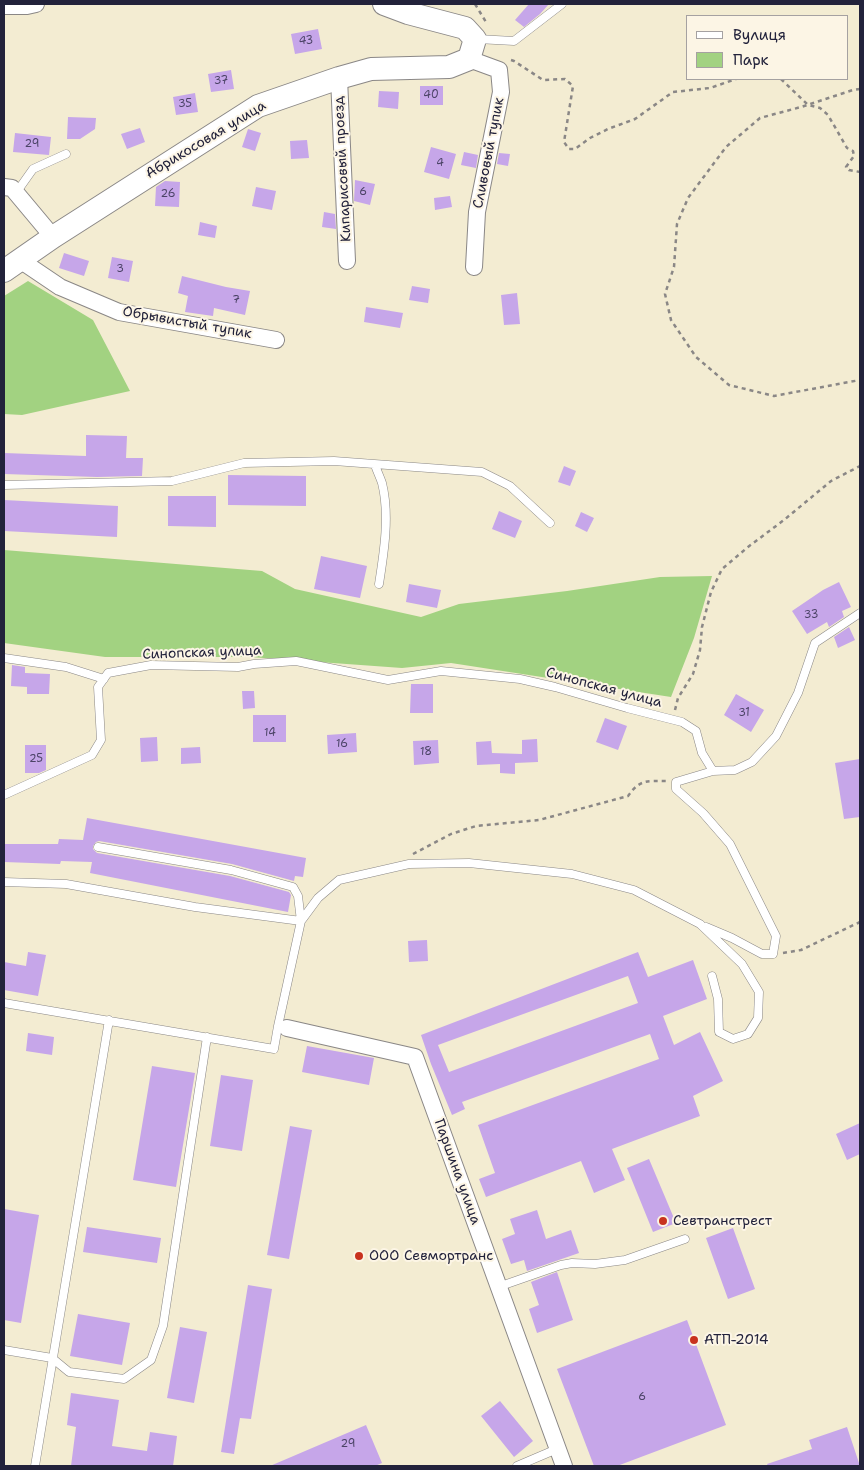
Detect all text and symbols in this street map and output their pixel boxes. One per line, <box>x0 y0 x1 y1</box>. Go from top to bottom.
legend <box>686 15 849 80</box>
text: Вулиця <box>733 25 786 45</box>
house number: 43 <box>299 34 313 48</box>
text: Парк <box>733 50 769 70</box>
house number: 37 <box>214 74 228 88</box>
house number: 40 <box>423 88 439 102</box>
street label: Кипарисовый проезд <box>331 96 355 242</box>
street label: Сливовый тупик <box>470 96 508 210</box>
street label: Абрикосовая улица <box>143 97 269 183</box>
house number: 35 <box>178 97 192 111</box>
house number: 29 <box>25 137 39 151</box>
house number: 4 <box>436 156 444 170</box>
house number: 6 <box>359 185 367 199</box>
house number: 26 <box>161 187 175 201</box>
house number: 3 <box>116 262 124 276</box>
house number: 7 <box>232 293 240 307</box>
street label: Обрывистый тупик <box>121 303 253 343</box>
house number: 33 <box>804 608 818 622</box>
street label: Синопская улица <box>142 643 262 663</box>
street label: Синопская улица <box>544 664 664 712</box>
house number: 31 <box>738 706 750 720</box>
house number: 14 <box>264 726 276 740</box>
house number: 16 <box>336 737 348 751</box>
house number: 18 <box>420 745 432 759</box>
house number: 25 <box>29 752 43 766</box>
street label: Паршина улица <box>430 1117 484 1227</box>
place label: Севтранстрест <box>673 1213 772 1229</box>
marker: Севтранстрест <box>657 1215 669 1227</box>
place label: ООО Севмортранс <box>369 1248 493 1264</box>
marker: ООО Севмортранс <box>353 1250 365 1262</box>
place label: АТП-2014 <box>704 1332 769 1348</box>
marker: АТП-2014 <box>688 1334 700 1346</box>
house number: 6 <box>638 1390 646 1404</box>
house number: 29 <box>341 1437 355 1451</box>

